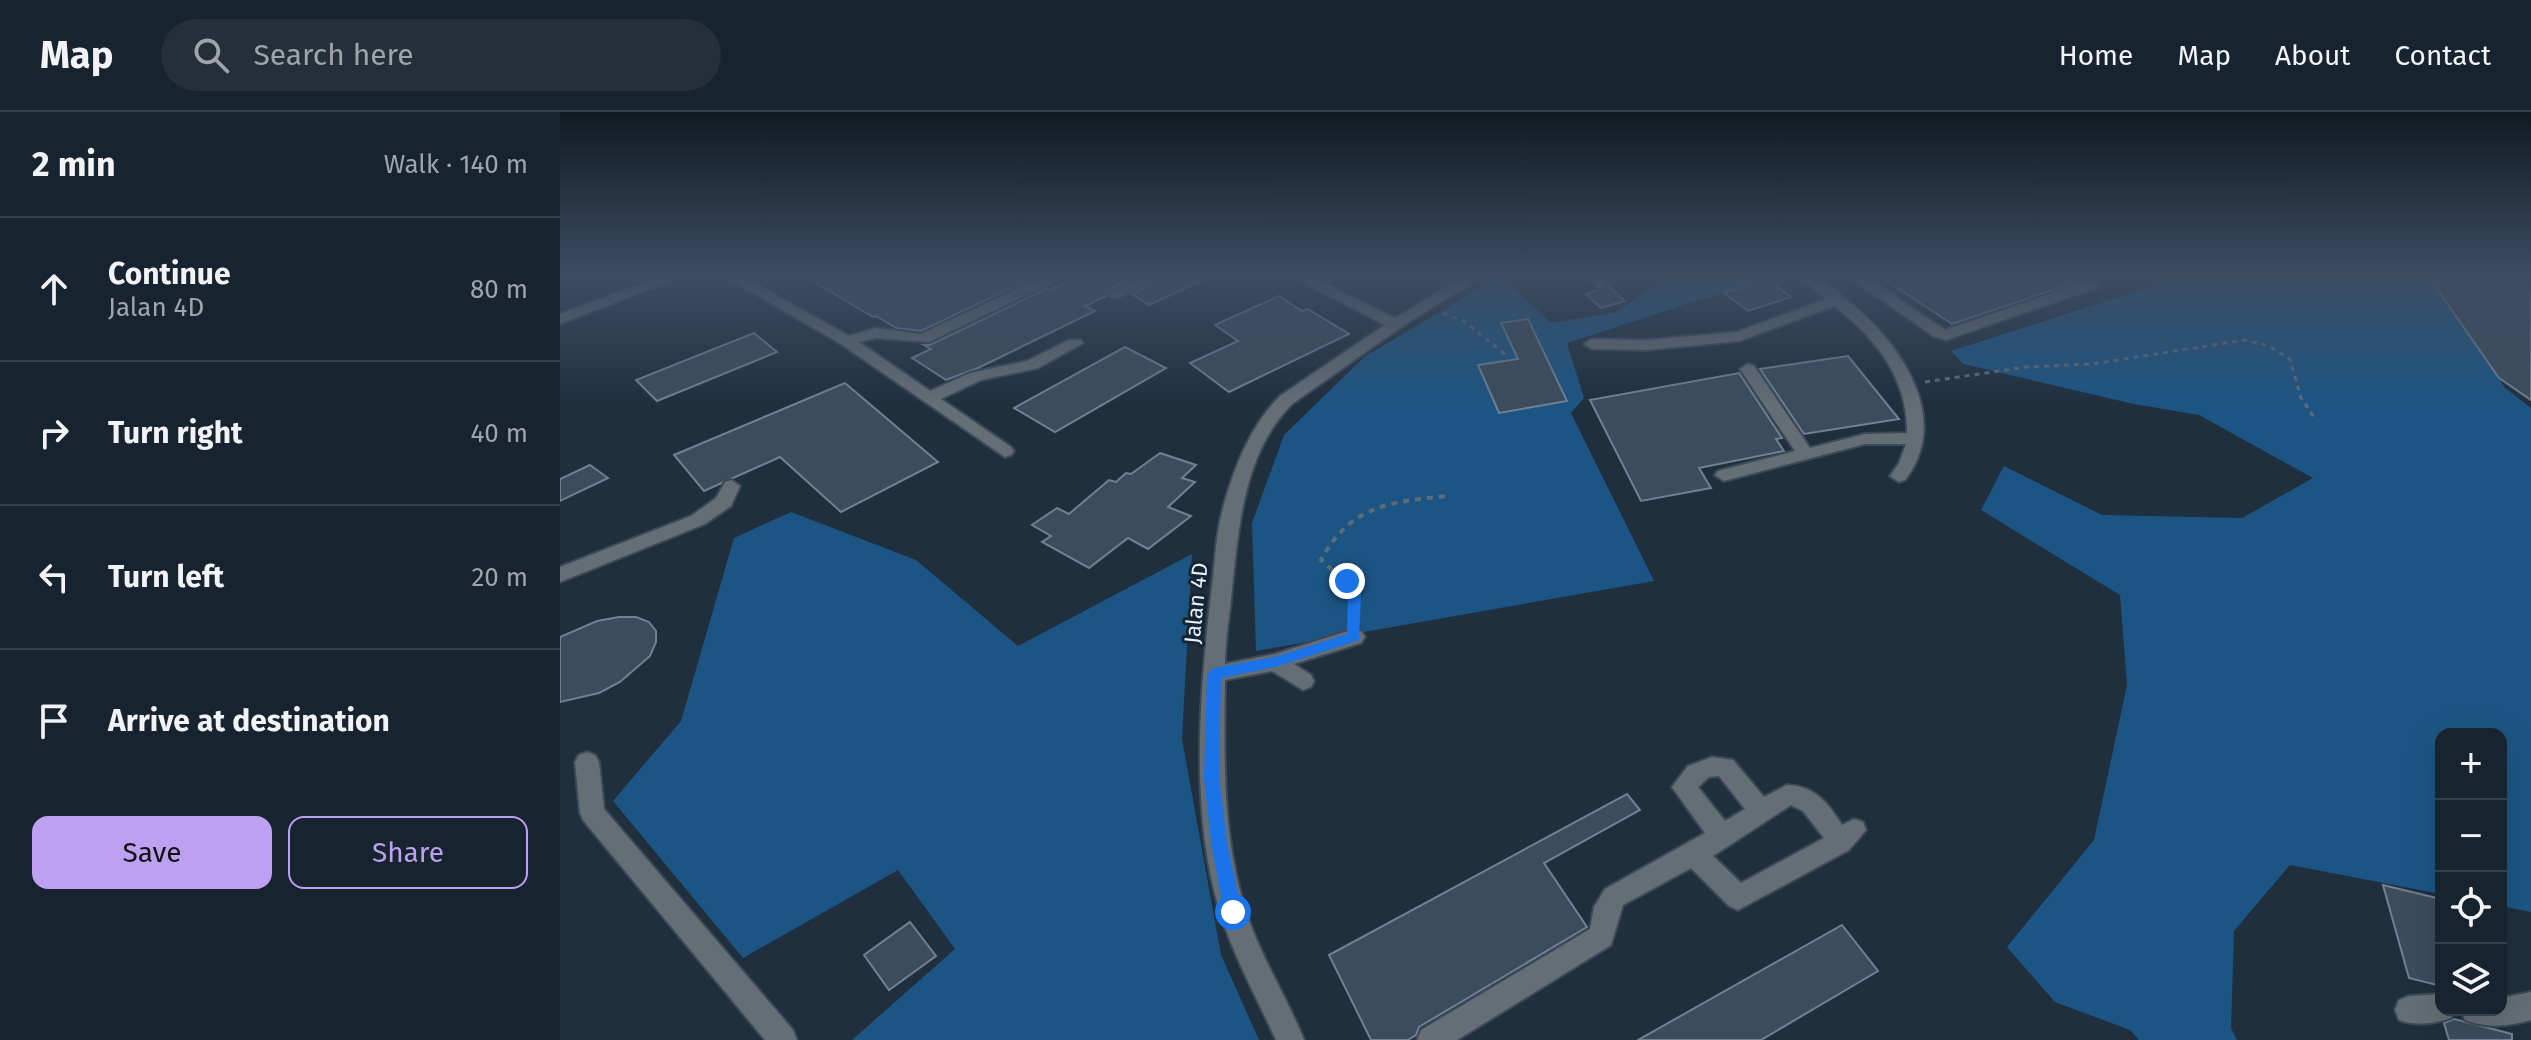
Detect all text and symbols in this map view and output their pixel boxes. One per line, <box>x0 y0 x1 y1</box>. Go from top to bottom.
search box <box>161 19 721 91</box>
text: Map <box>40 32 113 78</box>
icon: search <box>189 33 233 77</box>
text: Search here <box>253 37 414 73</box>
text: Home <box>2059 39 2133 72</box>
text: Map <box>2177 39 2231 72</box>
text: About <box>2275 39 2350 72</box>
text: Contact <box>2394 39 2491 72</box>
text: 2 min <box>32 144 116 185</box>
text: Walk · 140 m <box>384 149 528 180</box>
text: Continue <box>108 256 231 292</box>
icon: ahead <box>32 267 76 311</box>
text: 80 m <box>470 274 528 305</box>
text: Jalan 4D <box>108 292 204 323</box>
icon: right <box>32 411 76 455</box>
text: Turn right <box>108 415 243 451</box>
text: 40 m <box>470 418 528 449</box>
icon: left <box>32 555 76 599</box>
text: Turn left <box>108 559 224 595</box>
street label: Jalan 4D <box>1178 561 1214 645</box>
text: 20 m <box>471 562 528 593</box>
route end <box>1329 563 1365 599</box>
icon: arrive <box>32 699 76 743</box>
text: Arrive at destination <box>108 703 390 739</box>
map controls <box>2435 728 2507 1016</box>
button: + <box>2435 728 2507 800</box>
button: − <box>2435 800 2507 872</box>
button: Save <box>32 816 272 889</box>
button: Share <box>288 816 528 889</box>
button: locate <box>2435 872 2507 944</box>
route start <box>1215 894 1251 930</box>
button: layers <box>2435 944 2507 1016</box>

